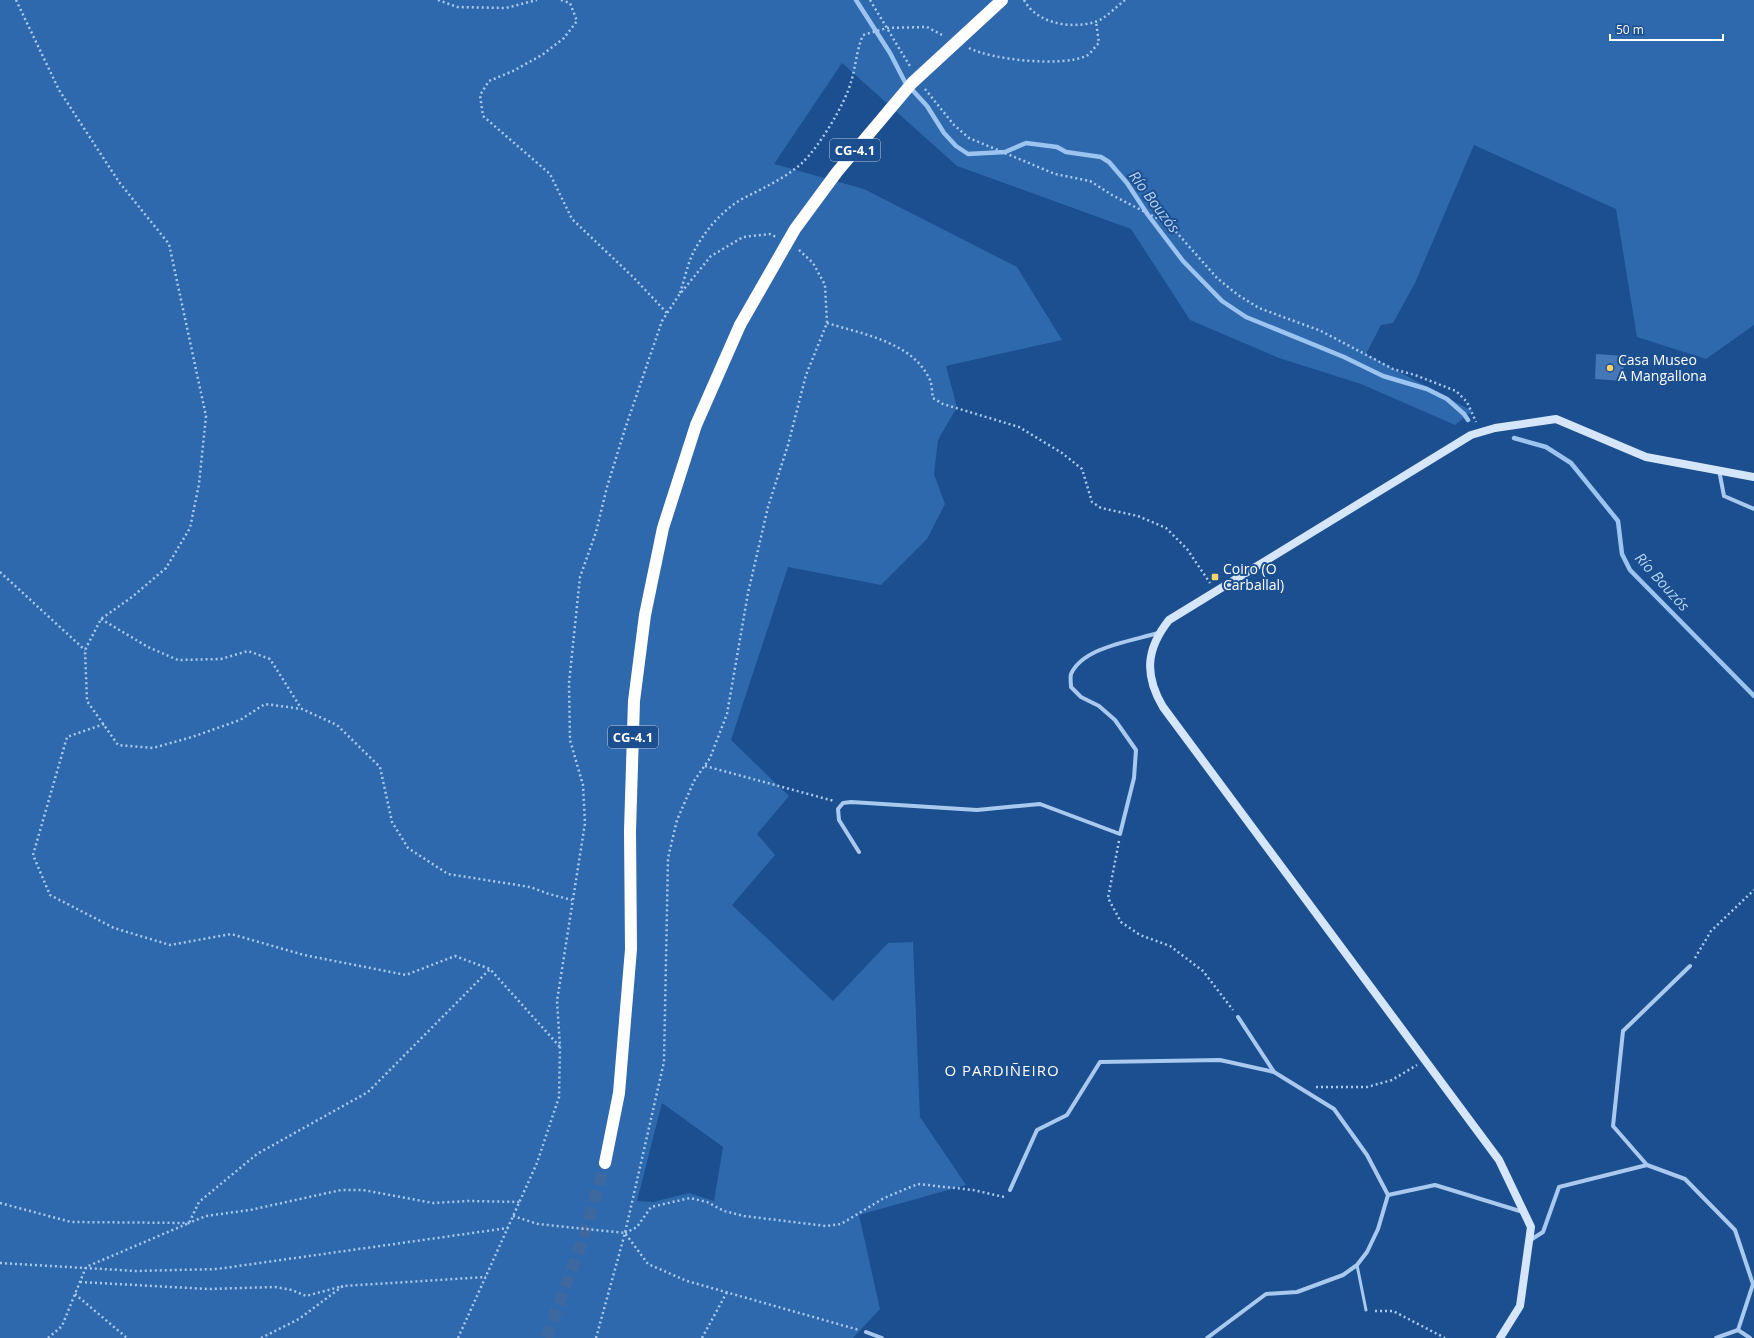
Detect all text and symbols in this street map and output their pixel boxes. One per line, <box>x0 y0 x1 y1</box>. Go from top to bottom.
scale bar <box>1610 16 1723 42</box>
text: 50 m <box>1616 21 1644 38</box>
road number: CG-4.1 <box>830 139 880 161</box>
water label: Río Bouzós <box>1125 166 1185 237</box>
place label: Casa Museo A Mangallona <box>1618 350 1707 385</box>
marker: Casa Museo A Mangallona <box>1605 363 1615 373</box>
water label: Río Bouzós <box>1631 548 1695 615</box>
place label: Coiro (O Carballal) <box>1223 559 1284 594</box>
marker: Coiro (O Carballal) <box>1210 572 1220 582</box>
road number: CG-4.1 <box>608 726 658 748</box>
district label: O PARDIÑEIRO <box>944 1060 1060 1080</box>

